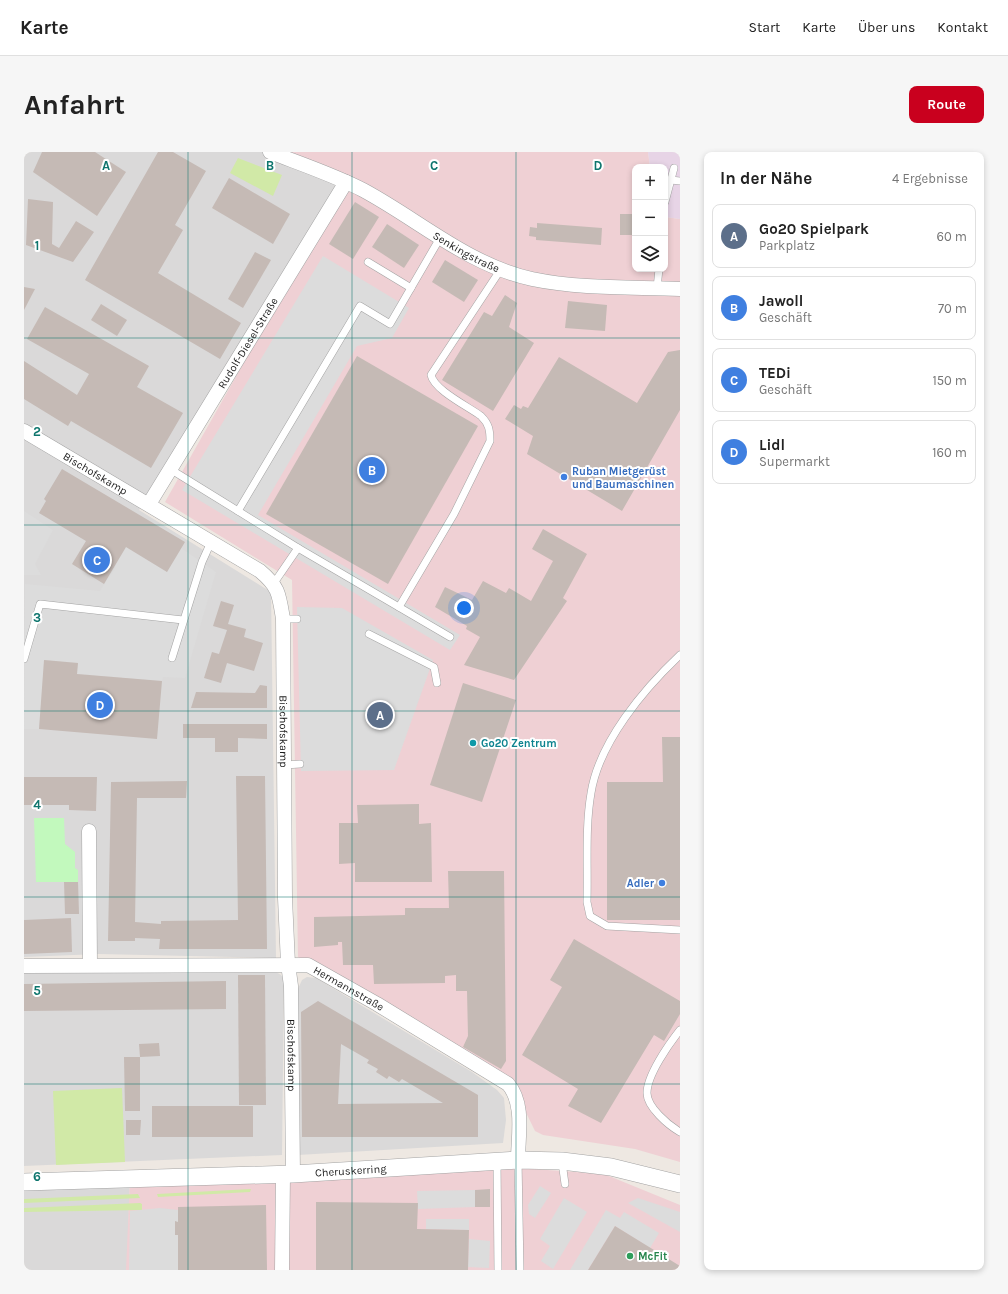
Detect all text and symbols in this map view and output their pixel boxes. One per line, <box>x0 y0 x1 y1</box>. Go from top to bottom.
text: Karte <box>20 17 69 39</box>
text: Start <box>748 19 780 36</box>
text: Karte <box>802 19 836 36</box>
text: Über uns <box>858 19 915 36</box>
text: Kontakt <box>937 19 988 36</box>
button: Route <box>909 86 984 123</box>
text: Anfahrt <box>24 88 125 121</box>
text: A <box>102 158 110 173</box>
text: B <box>266 158 274 173</box>
text: C <box>430 158 438 173</box>
text: D <box>594 158 603 173</box>
map controls <box>632 164 668 272</box>
button: + <box>632 164 668 200</box>
text: In der Nähe <box>720 168 812 188</box>
text: 4 Ergebnisse <box>892 171 968 186</box>
button: − <box>632 200 668 236</box>
text: Go20 Spielpark <box>759 220 869 238</box>
street label: Senkingstraße <box>431 229 502 275</box>
text: A <box>730 229 738 244</box>
text: 60 m <box>937 229 967 244</box>
button: layers <box>632 236 668 272</box>
text: 1 <box>35 238 39 253</box>
text: Parkplatz <box>759 238 815 253</box>
text: Jawoll <box>759 292 803 310</box>
street label: Rudolf-Diesel-Straße <box>215 295 281 391</box>
text: B <box>730 301 738 316</box>
text: 70 m <box>938 301 967 316</box>
text: Geschäft <box>759 310 812 325</box>
text: TEDi <box>759 364 791 382</box>
text: C <box>730 373 738 388</box>
text: 150 m <box>932 373 967 388</box>
text: Geschäft <box>759 382 812 397</box>
text: 2 <box>33 424 41 439</box>
text: Lidl <box>759 436 785 454</box>
text: D <box>730 445 738 460</box>
text: 160 m <box>932 445 967 460</box>
street label: Bischofskamp <box>61 449 130 497</box>
text: Supermarkt <box>759 454 830 469</box>
pin: B <box>359 455 385 485</box>
place label: Ruban Mietgerüst und Baumaschinen <box>572 465 674 491</box>
marker: Ruban Mietgerüst und Baumaschinen <box>559 472 569 482</box>
pin: C <box>84 545 110 575</box>
your location <box>454 598 474 618</box>
text: 3 <box>33 610 41 625</box>
pin: D <box>87 690 113 720</box>
street label: Bischofskamp <box>277 695 291 768</box>
pin: A <box>367 700 393 730</box>
place label: Go20 Zentrum <box>481 737 557 750</box>
marker: Go20 Zentrum <box>468 738 478 748</box>
text: 4 <box>33 797 41 812</box>
place label: Adler <box>627 877 655 890</box>
marker: Adler <box>657 878 667 888</box>
street label: Hermannstraße <box>311 963 387 1014</box>
text: 5 <box>33 983 41 998</box>
street label: Bischofskamp <box>285 1019 299 1092</box>
street label: Cheruskerring <box>315 1162 388 1179</box>
text: 6 <box>33 1169 41 1184</box>
place label: McFit <box>638 1250 668 1263</box>
marker: McFit <box>625 1251 635 1261</box>

